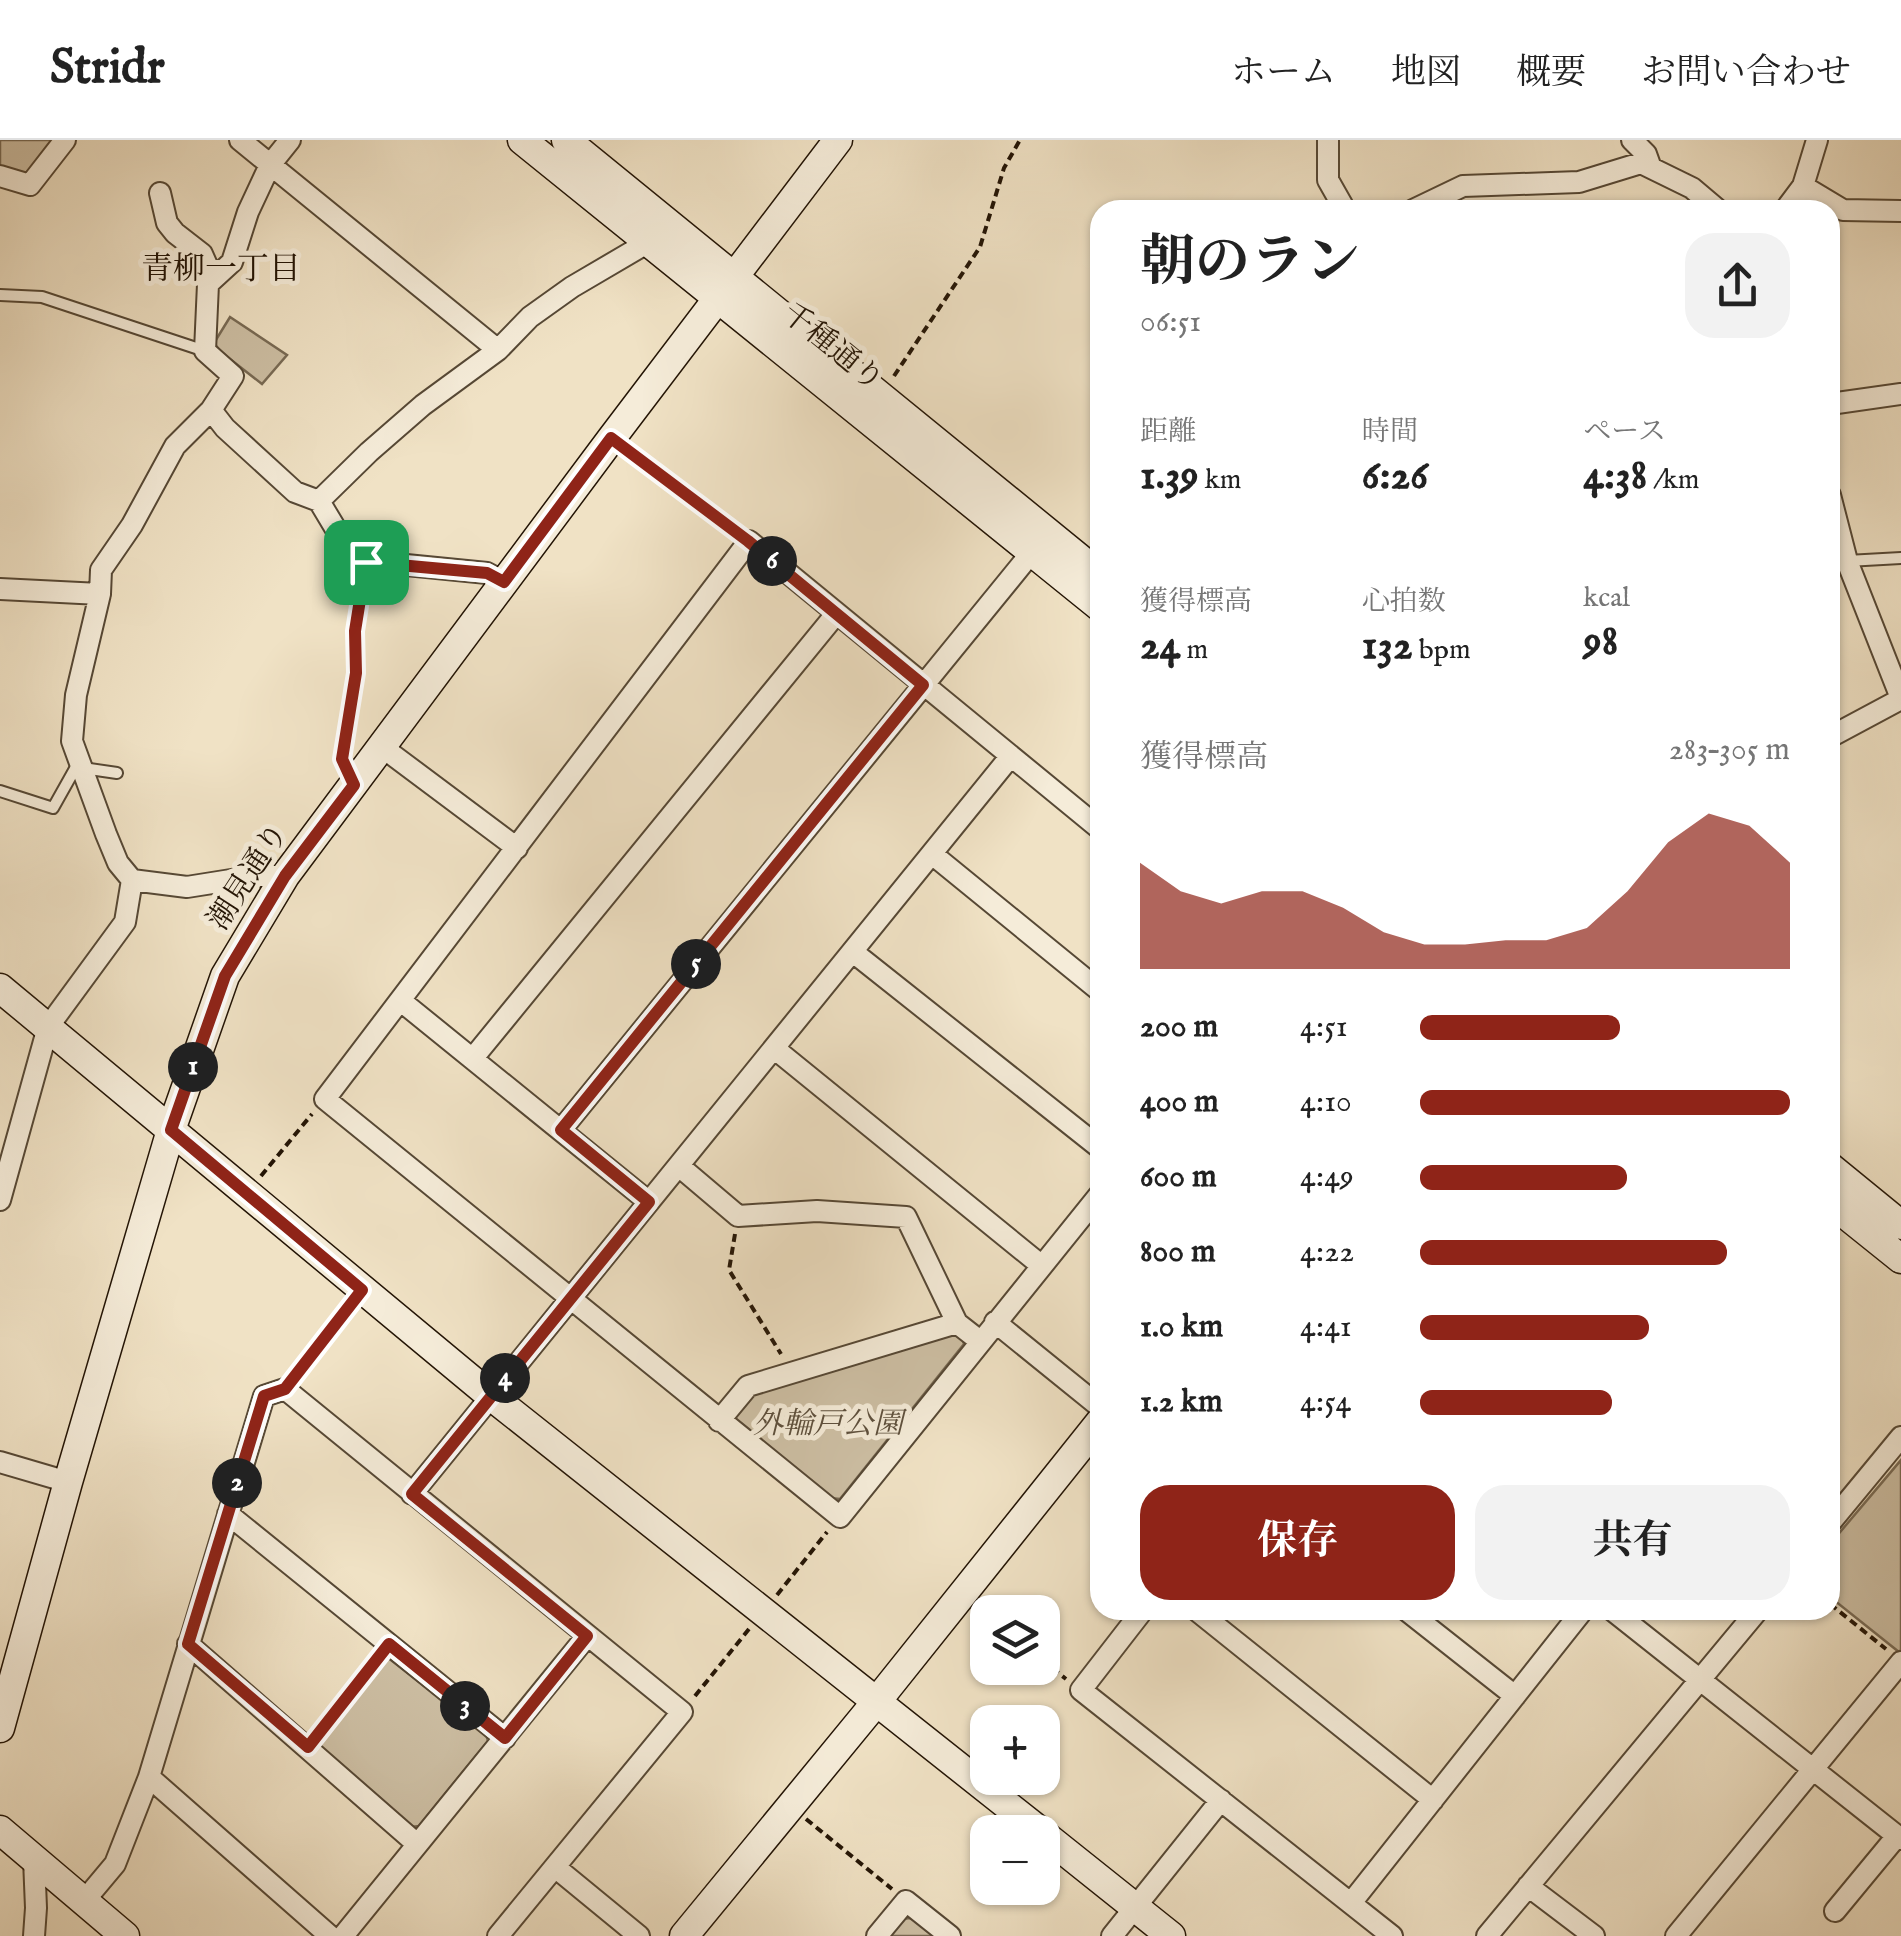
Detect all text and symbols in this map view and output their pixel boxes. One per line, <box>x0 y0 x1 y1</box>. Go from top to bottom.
text: Stridr <box>50 39 165 99</box>
text: ホーム <box>1231 51 1336 96</box>
text: 地図 <box>1391 51 1461 96</box>
text: 概要 <box>1516 51 1586 96</box>
text: お問い合わせ <box>1641 51 1851 96</box>
text: 朝のラン <box>1140 229 1360 299</box>
button: share <box>1685 233 1790 338</box>
district label: 青柳一丁目 <box>141 250 301 291</box>
street label: 千種通り <box>773 295 891 401</box>
text: 06:51 <box>1140 302 1201 343</box>
text: 距離 <box>1140 415 1196 450</box>
text: 時間 <box>1362 415 1418 450</box>
text: ペース <box>1583 415 1666 450</box>
text: 1.39 <box>1140 450 1199 503</box>
text: 6:26 <box>1362 450 1428 503</box>
text: 4:38 <box>1583 450 1647 503</box>
text: km <box>1199 463 1241 498</box>
text: /km <box>1647 463 1699 498</box>
pin <box>324 520 409 605</box>
icon: arrive <box>339 535 394 590</box>
pin: 6 <box>747 536 797 586</box>
text: 6 <box>766 543 778 578</box>
text: kcal <box>1583 581 1630 616</box>
text: 獲得標高 <box>1140 585 1252 620</box>
text: 心拍数 <box>1362 585 1446 620</box>
text: 98 <box>1583 616 1618 669</box>
text: 24 <box>1140 620 1180 673</box>
text: 132 <box>1362 620 1413 673</box>
text: m <box>1180 633 1208 668</box>
text: bpm <box>1413 633 1471 668</box>
text: 283–305 m <box>1669 730 1790 771</box>
text: 獲得標高 <box>1140 738 1268 779</box>
street label: 潮見通り <box>200 816 298 938</box>
pin: 5 <box>671 939 721 989</box>
text: 5 <box>691 946 701 981</box>
text: 200 m <box>1140 1007 1218 1048</box>
text: 4:51 <box>1300 1007 1348 1048</box>
pin: 1 <box>168 1042 218 1092</box>
text: 1 <box>188 1049 198 1084</box>
text: 400 m <box>1140 1082 1219 1123</box>
text: 4:10 <box>1300 1082 1352 1123</box>
text: 600 m <box>1140 1157 1217 1198</box>
text: 4:49 <box>1300 1157 1354 1198</box>
text: 800 m <box>1140 1232 1216 1273</box>
text: 4:22 <box>1300 1232 1354 1273</box>
text: 1.0 km <box>1140 1307 1223 1348</box>
text: 4:41 <box>1300 1307 1352 1348</box>
pin: 4 <box>480 1353 530 1403</box>
text: 4 <box>498 1360 512 1395</box>
text: 1.2 km <box>1140 1382 1223 1423</box>
text: 4:54 <box>1300 1382 1351 1423</box>
park label: 外輪戸公園 <box>753 1406 908 1444</box>
pin: 2 <box>212 1458 262 1508</box>
text: 2 <box>230 1465 244 1500</box>
button: 保存 <box>1140 1485 1455 1600</box>
button: 共有 <box>1475 1485 1790 1600</box>
map controls <box>970 1595 1060 1905</box>
button: layers <box>970 1595 1060 1685</box>
pin: 3 <box>440 1681 490 1731</box>
text: 3 <box>460 1688 470 1723</box>
button: + <box>970 1705 1060 1795</box>
button: − <box>970 1815 1060 1905</box>

